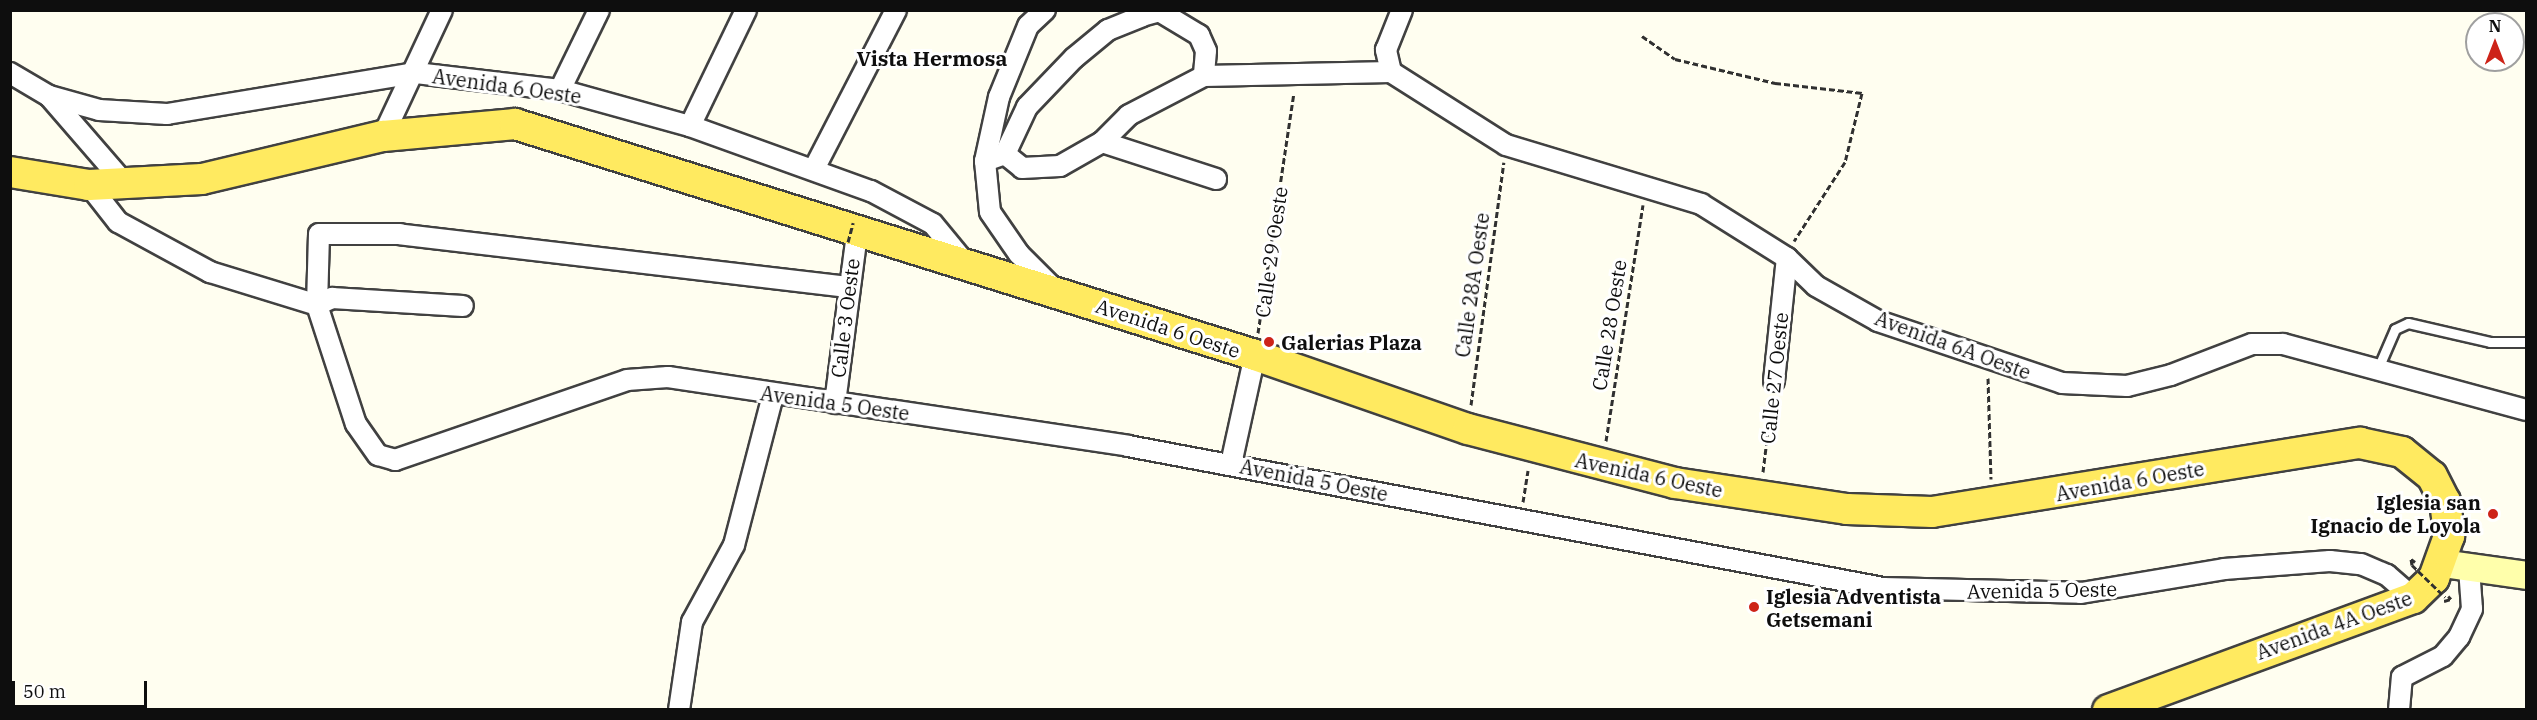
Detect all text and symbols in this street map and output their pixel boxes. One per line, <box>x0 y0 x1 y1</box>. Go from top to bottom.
north arrow <box>2465 12 2525 72</box>
text: N <box>2489 16 2501 36</box>
district label: Vista Hermosa <box>857 45 1007 71</box>
street label: Avenida 6 Oeste <box>431 64 583 108</box>
street label: Calle 29 Oeste <box>1250 185 1292 319</box>
street label: Calle 28A Oeste <box>1450 211 1494 359</box>
street label: Calle 3 Oeste <box>826 257 864 379</box>
street label: Calle 28 Oeste <box>1587 258 1631 392</box>
street label: Avenida 6 Oeste <box>1093 293 1243 363</box>
street label: Avenida 6A Oeste <box>1872 306 2034 384</box>
street label: Calle 27 Oeste <box>1755 311 1793 445</box>
place label: Galerias Plaza <box>1281 330 1422 354</box>
marker: Galerias Plaza <box>1262 335 1276 349</box>
street label: Avenida 5 Oeste <box>759 381 911 425</box>
street label: Avenida 6 Oeste <box>1573 448 1725 502</box>
street label: Avenida 5 Oeste <box>1238 454 1390 506</box>
street label: Avenida 6 Oeste <box>2054 456 2206 506</box>
place label: Iglesia san Ignacio de Loyola <box>2311 490 2481 537</box>
marker: Iglesia san Ignacio de Loyola <box>2486 507 2500 521</box>
street label: Avenida 5 Oeste <box>1967 577 2117 603</box>
place label: Iglesia Adventista Getsemani <box>1766 584 1941 631</box>
street label: Avenida 4A Oeste <box>2253 586 2415 664</box>
marker: Iglesia Adventista Getsemani <box>1747 600 1761 614</box>
scale bar <box>15 669 150 707</box>
text: 50 m <box>23 680 66 703</box>

